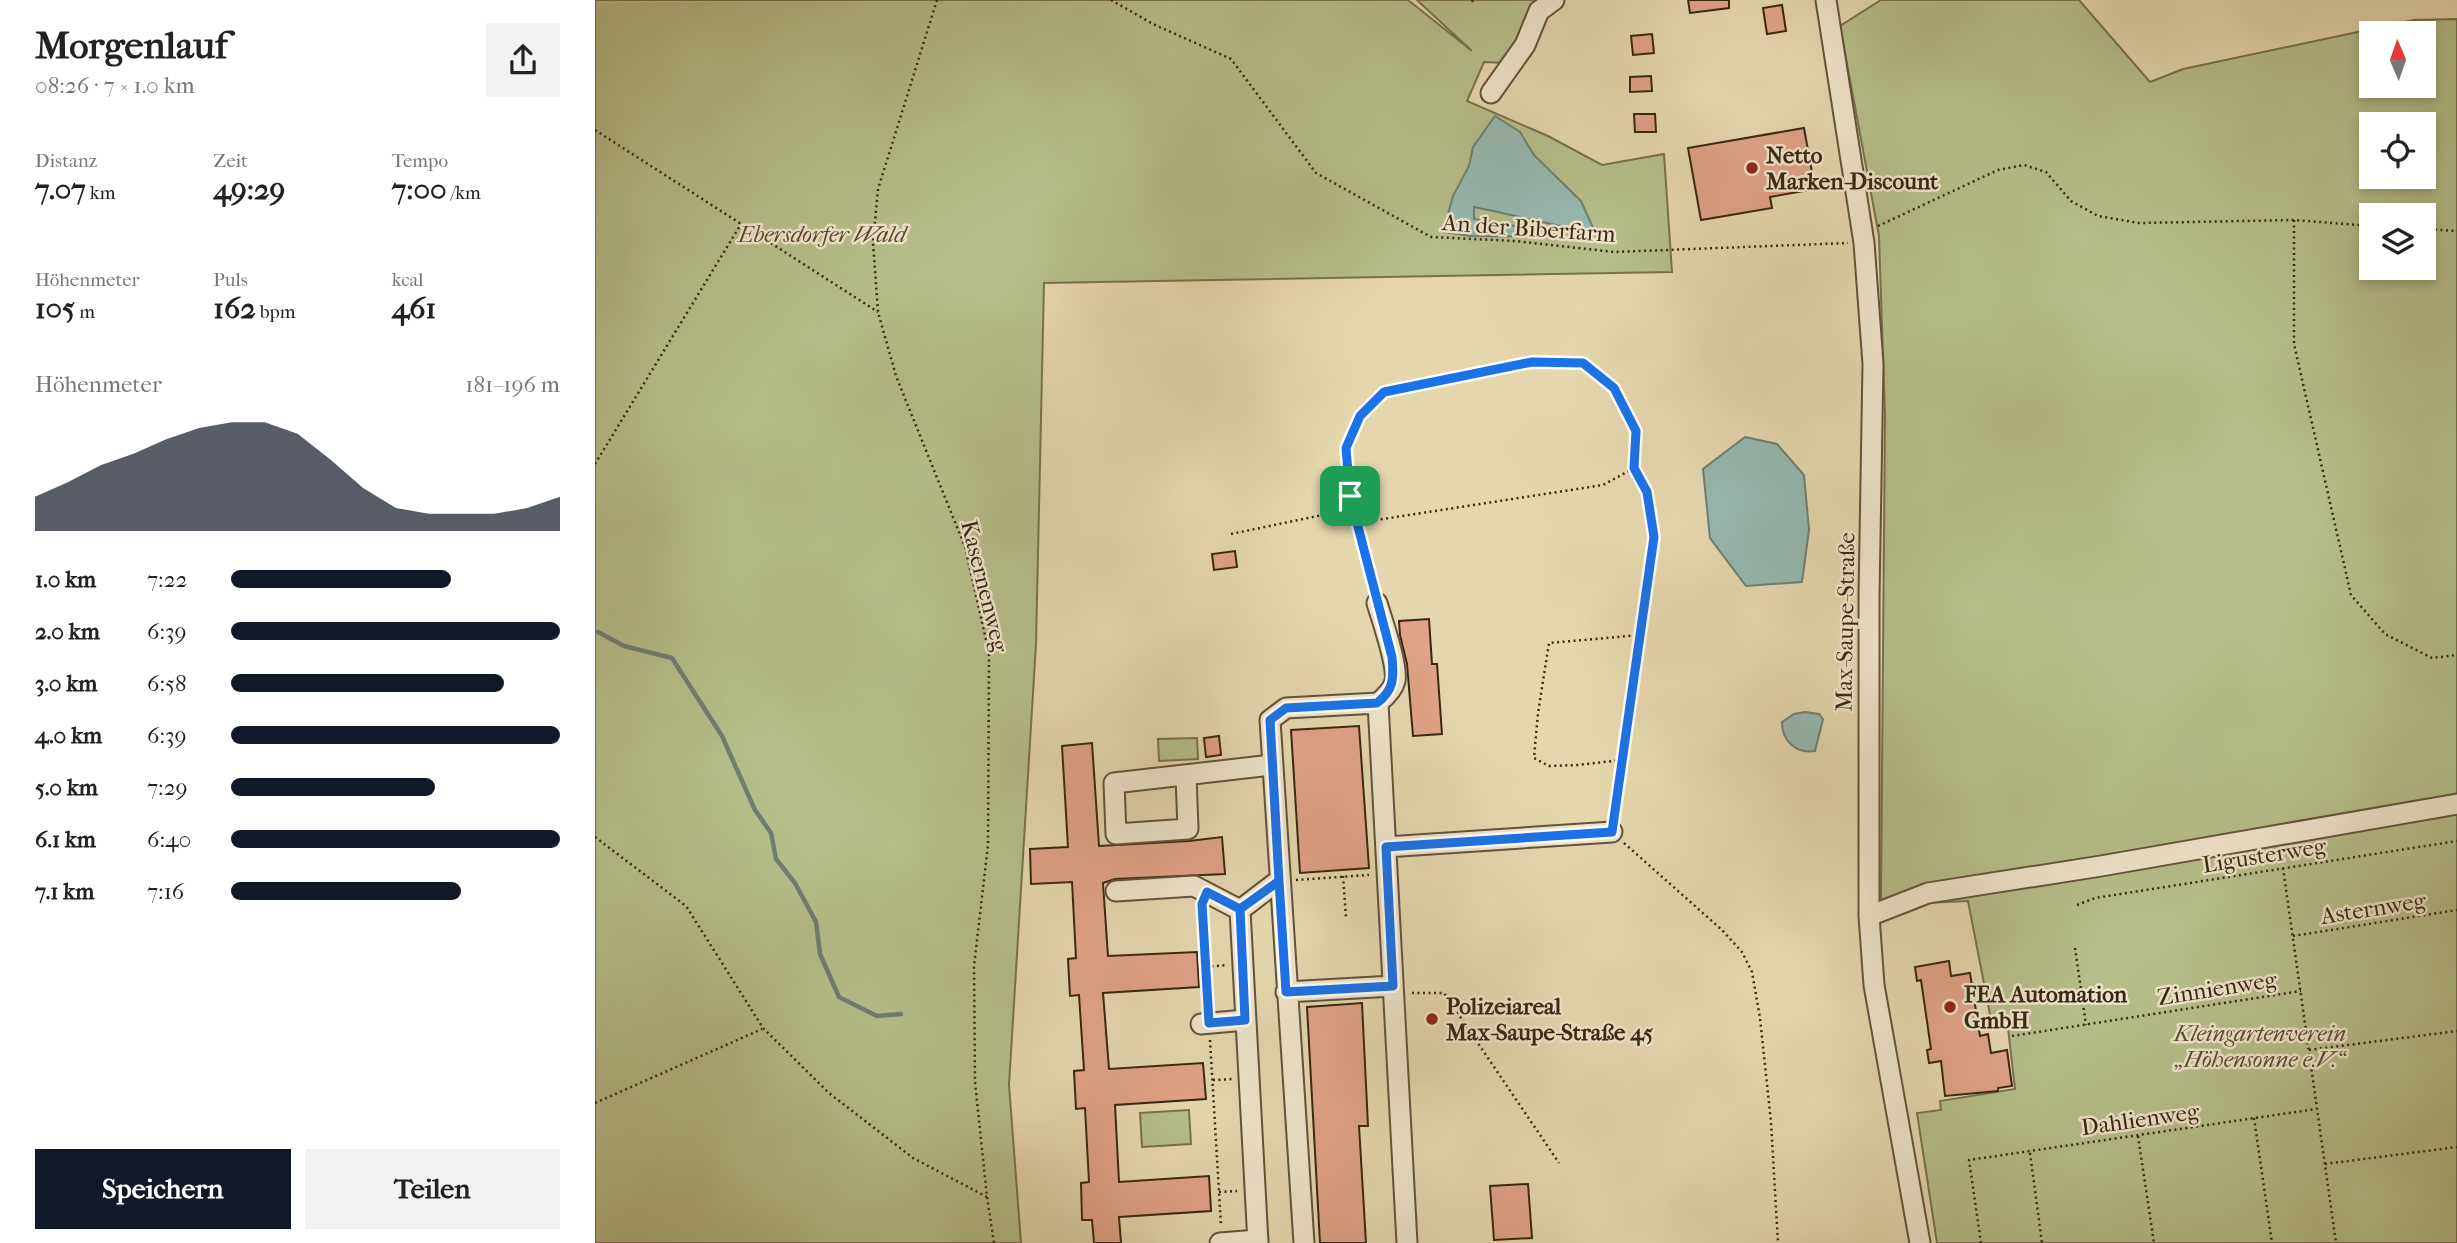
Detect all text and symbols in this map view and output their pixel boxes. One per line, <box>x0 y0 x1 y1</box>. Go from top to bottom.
north arrow <box>2359 21 2436 98</box>
map controls <box>2359 21 2436 280</box>
text: Morgenlauf <box>35 23 228 68</box>
button: share <box>486 23 560 97</box>
text: 08:26 · 7 × 1.0 km <box>35 72 195 99</box>
button: locate <box>2359 112 2436 189</box>
place label: Netto Marken-Discount <box>1766 142 1939 195</box>
text: Distanz <box>35 150 97 172</box>
text: Zeit <box>213 150 248 172</box>
text: Tempo <box>392 150 448 172</box>
marker: Netto Marken-Discount <box>1744 160 1760 176</box>
text: 7.07 <box>35 172 86 207</box>
text: 49:29 <box>213 172 285 207</box>
text: 7:00 <box>392 172 447 207</box>
text: km <box>86 182 115 204</box>
text: /km <box>447 182 481 204</box>
button: layers <box>2359 203 2436 280</box>
street label: An der Biberfarm <box>1440 209 1617 248</box>
park label: Ebersdorfer Wald <box>736 221 909 248</box>
text: Höhenmeter <box>35 269 140 291</box>
text: Puls <box>213 269 248 291</box>
text: kcal <box>392 269 424 291</box>
text: 105 <box>35 291 75 326</box>
text: 162 <box>213 291 256 326</box>
text: 461 <box>392 291 436 326</box>
text: m <box>75 301 95 323</box>
text: bpm <box>256 301 296 323</box>
text: Höhenmeter <box>35 371 162 398</box>
text: 181–196 m <box>465 371 560 398</box>
pin <box>1320 466 1380 526</box>
icon: arrive <box>1331 477 1369 515</box>
street label: Kasernenweg <box>955 517 1014 656</box>
street label: Max-Saupe-Straße <box>1830 532 1861 712</box>
text: 1.0 km <box>35 566 96 593</box>
text: 7:22 <box>147 566 187 593</box>
text: 2.0 km <box>35 618 100 645</box>
text: 6:39 <box>147 618 187 645</box>
text: 3.0 km <box>35 670 97 697</box>
text: 6:58 <box>147 670 187 697</box>
text: 4.0 km <box>35 722 102 749</box>
text: 6:39 <box>147 722 187 749</box>
text: 5.0 km <box>35 774 98 801</box>
text: 7:29 <box>147 774 188 801</box>
text: 6.1 km <box>35 826 96 853</box>
text: 6:40 <box>147 826 191 853</box>
street label: Ligusterweg <box>2200 832 2328 879</box>
text: 7.1 km <box>35 878 94 905</box>
text: 7:16 <box>147 878 184 905</box>
street label: Asternweg <box>2318 887 2428 930</box>
street label: Zinnienweg <box>2156 966 2279 1011</box>
place label: FEA Automation GmbH <box>1963 981 2128 1034</box>
place label: Polizeiareal Max-Saupe-Straße 45 <box>1446 993 1653 1046</box>
marker: FEA Automation GmbH <box>1942 999 1958 1015</box>
marker: Polizeiareal Max-Saupe-Straße 45 <box>1424 1011 1440 1027</box>
park label: Kleingartenverein „Höhensonne e.V.“ <box>2172 1020 2347 1073</box>
street label: Dahlienweg <box>2079 1098 2201 1141</box>
button: Speichern <box>35 1149 291 1229</box>
button: Teilen <box>305 1149 560 1229</box>

